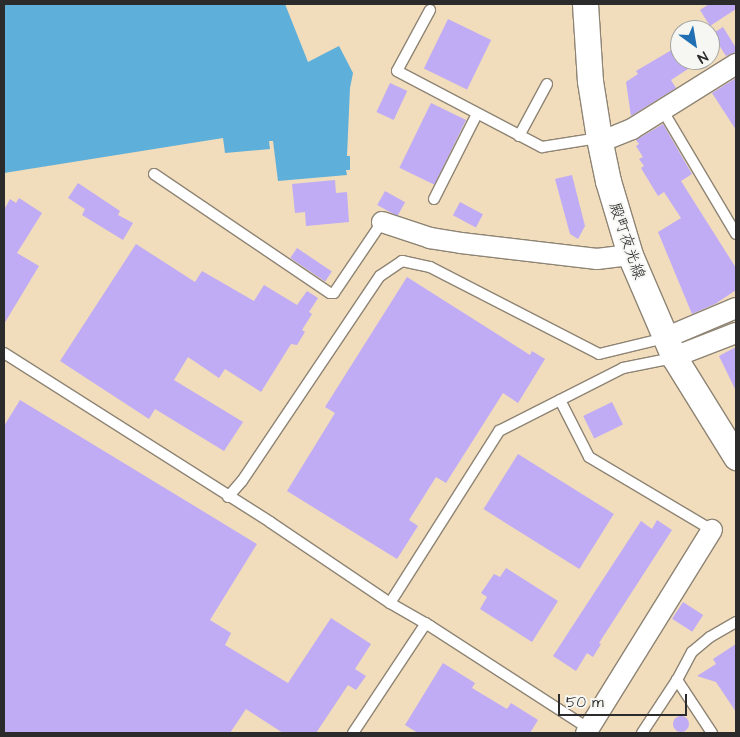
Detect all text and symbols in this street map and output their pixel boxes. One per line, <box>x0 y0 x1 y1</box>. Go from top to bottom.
north arrow <box>670 20 720 70</box>
text: N <box>693 46 711 68</box>
street label: 殿町夜光線 <box>605 200 649 282</box>
scale bar <box>560 684 689 716</box>
text: 50 m <box>566 692 604 713</box>

